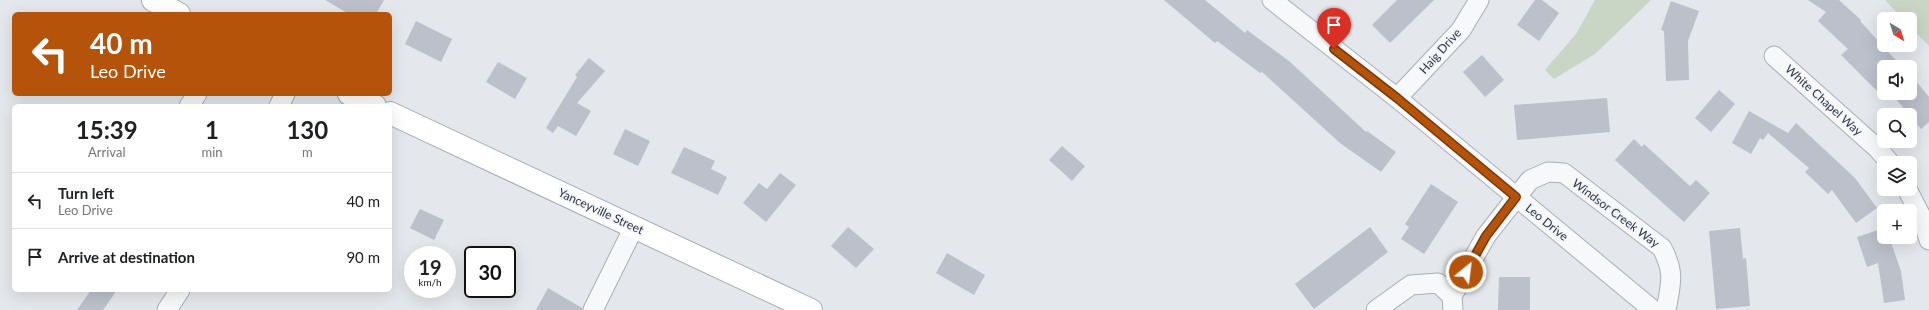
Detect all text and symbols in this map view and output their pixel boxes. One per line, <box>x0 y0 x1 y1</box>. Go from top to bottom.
pin <box>1317 8 1351 49</box>
north arrow <box>1877 12 1917 52</box>
map controls <box>1877 12 1917 244</box>
icon: arrive <box>1323 14 1345 36</box>
street label: Haig Drive <box>1416 25 1464 77</box>
text: 40 m <box>90 26 153 60</box>
icon: left <box>24 28 76 80</box>
text: Leo Drive <box>90 60 166 82</box>
button: sound <box>1877 60 1917 100</box>
street label: White Chapel Way <box>1782 61 1866 139</box>
button: search <box>1877 108 1917 148</box>
text: 15:39 <box>76 115 138 144</box>
text: 1 <box>205 115 219 144</box>
text: 130 <box>286 115 328 144</box>
text: Arrival <box>88 144 125 160</box>
text: min <box>202 144 223 160</box>
text: m <box>302 144 313 160</box>
button: layers <box>1877 156 1917 196</box>
street label: Windsor Creek Way <box>1569 175 1663 251</box>
text: Turn left <box>58 184 114 202</box>
street label: Yanceyville Street <box>556 185 647 238</box>
icon: left <box>24 190 46 212</box>
text: 40 m <box>346 192 380 210</box>
street label: Leo Drive <box>1523 200 1571 244</box>
text: Leo Drive <box>58 202 113 218</box>
button: + <box>1877 204 1917 244</box>
icon: arrive <box>24 246 46 268</box>
speed limit sign: 30 <box>464 246 516 298</box>
text: Arrive at destination <box>58 248 195 266</box>
text: 90 m <box>346 248 380 266</box>
position arrow <box>1445 251 1487 293</box>
text: 19 <box>418 255 442 279</box>
text: km/h <box>418 276 442 288</box>

